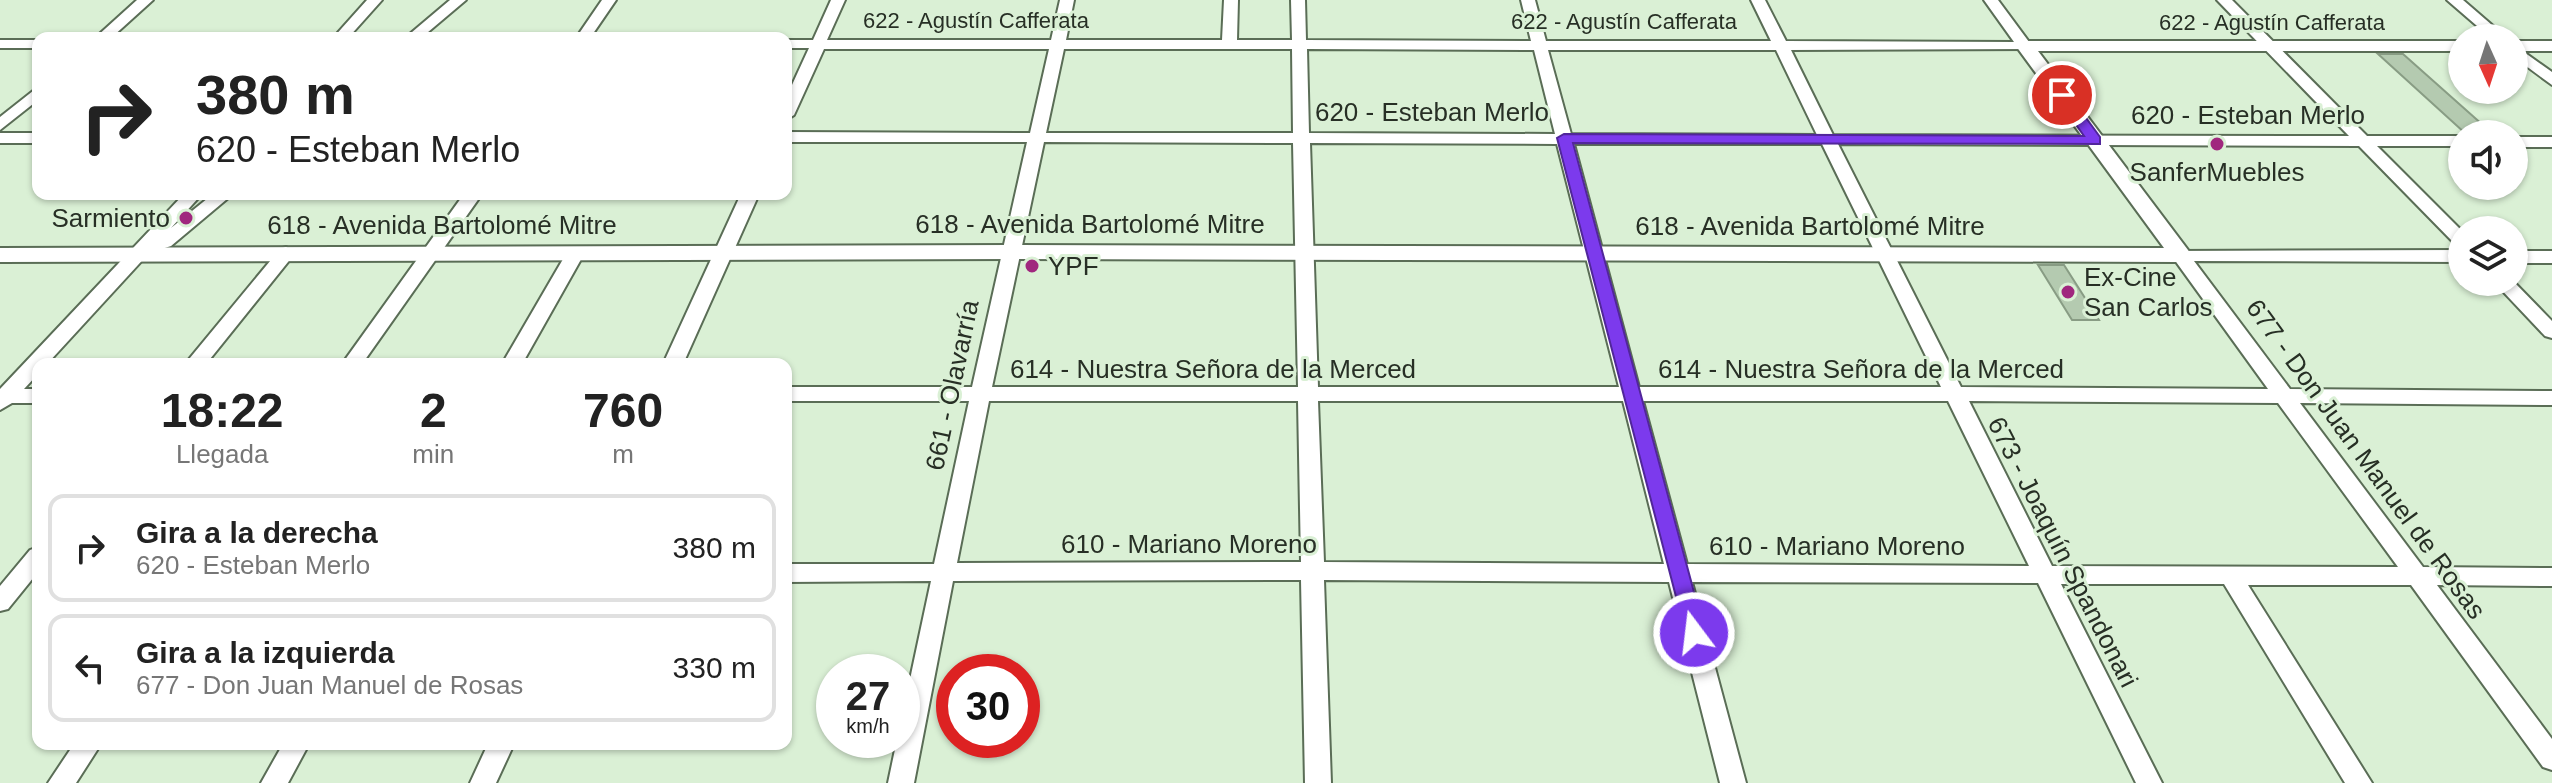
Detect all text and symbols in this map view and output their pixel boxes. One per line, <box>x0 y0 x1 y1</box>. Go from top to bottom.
street label: 622 - Agustín Cafferata <box>863 8 1090 33</box>
street label: 622 - Agustín Cafferata <box>1511 9 1738 34</box>
street label: 622 - Agustín Cafferata <box>2159 10 2386 35</box>
north arrow <box>2448 24 2528 104</box>
map controls <box>2448 24 2528 296</box>
pin <box>2028 61 2096 129</box>
text: 380 m <box>196 63 355 126</box>
icon: right <box>64 64 168 168</box>
icon: arrive <box>2040 73 2084 117</box>
street label: 620 - Esteban Merlo <box>1315 97 1549 127</box>
street label: 620 - Esteban Merlo <box>2131 100 2365 130</box>
button: sound <box>2448 120 2528 200</box>
text: 620 - Esteban Merlo <box>196 129 520 170</box>
marker: SanferMuebles <box>2208 135 2226 153</box>
place label: SanferMuebles <box>2130 157 2304 187</box>
place label: Sarmiento <box>52 203 170 233</box>
marker: Sarmiento <box>177 209 195 227</box>
street label: 618 - Avenida Bartolomé Mitre <box>915 209 1265 239</box>
street label: 618 - Avenida Bartolomé Mitre <box>267 210 617 240</box>
street label: 618 - Avenida Bartolomé Mitre <box>1635 211 1985 241</box>
button: layers <box>2448 216 2528 296</box>
place label: YPF <box>1048 251 1099 281</box>
marker: YPF <box>1023 257 1041 275</box>
place label: Ex-Cine San Carlos <box>2084 262 2213 322</box>
marker: Ex-Cine San Carlos <box>2059 283 2077 301</box>
street label: 677 - Don Juan Manuel de Rosas <box>2240 293 2492 625</box>
street label: 661 - Olavarría <box>919 297 985 473</box>
street label: 614 - Nuestra Señora de la Merced <box>1010 354 1416 384</box>
street label: 614 - Nuestra Señora de la Merced <box>1658 354 2064 384</box>
text: 18:22 <box>161 384 284 437</box>
text: 2 <box>420 384 447 437</box>
text: 760 <box>583 384 663 437</box>
street label: 673 - Joaquín Spandonari <box>1982 412 2144 692</box>
text: Llegada <box>176 439 268 469</box>
text: min <box>412 439 454 469</box>
text: m <box>612 439 634 469</box>
text: Gira a la derecha <box>136 516 378 549</box>
icon: right <box>68 526 112 570</box>
street label: 610 - Mariano Moreno <box>1061 529 1317 559</box>
text: 380 m <box>673 531 756 564</box>
street label: 610 - Mariano Moreno <box>1709 531 1965 561</box>
text: 620 - Esteban Merlo <box>136 550 370 580</box>
position arrow <box>1652 591 1736 675</box>
text: Gira a la izquierda <box>136 636 394 669</box>
icon: left <box>68 646 112 690</box>
text: 330 m <box>673 651 756 684</box>
speed limit sign: 30 <box>936 654 1040 758</box>
text: 677 - Don Juan Manuel de Rosas <box>136 670 523 700</box>
text: 27 <box>846 674 890 718</box>
text: km/h <box>846 715 890 737</box>

